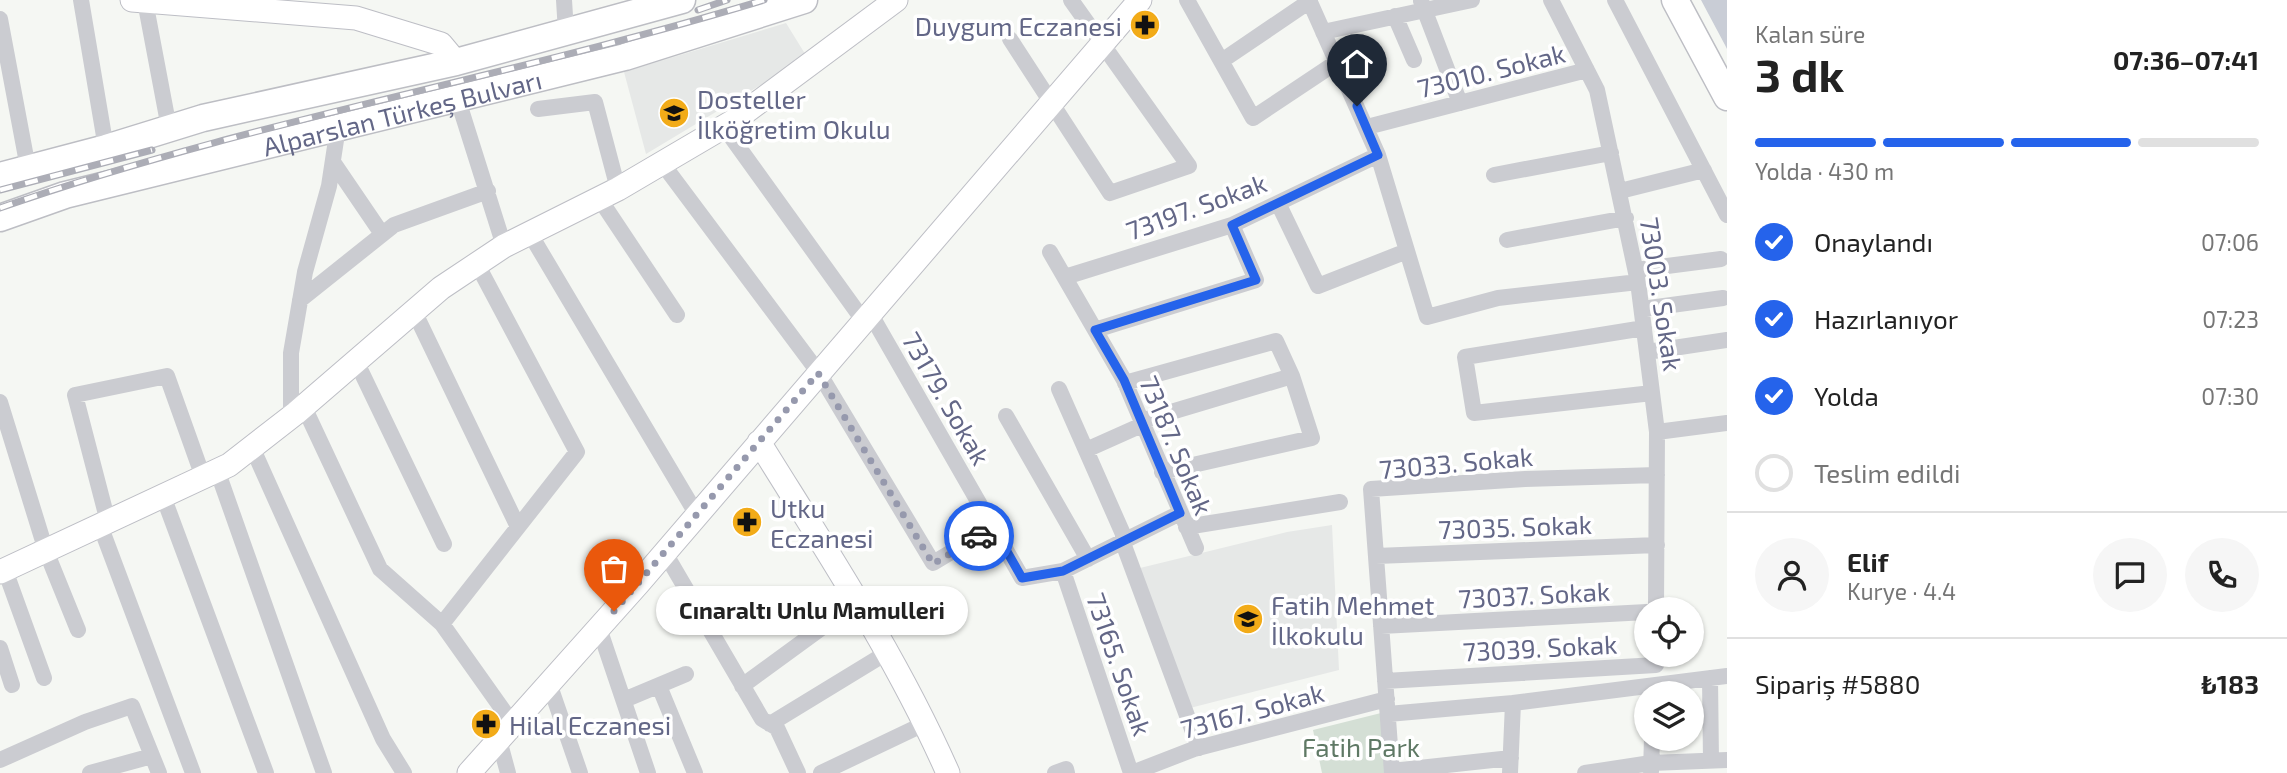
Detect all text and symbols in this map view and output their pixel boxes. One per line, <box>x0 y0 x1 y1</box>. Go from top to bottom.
pharmacy icon: Duygum Eczanesi <box>1128 8 1162 42</box>
place label: Duygum Eczanesi <box>915 10 1122 41</box>
text: Kalan süre <box>1755 20 1865 48</box>
pin <box>1327 34 1387 106</box>
street label: 73010. Sokak <box>1414 37 1568 103</box>
text: 07:36–07:41 <box>2113 44 2259 75</box>
icon: home <box>1338 45 1376 83</box>
text: 3 dk <box>1755 46 1844 101</box>
street label: Alparslan Türkeş Bulvarı <box>259 63 545 161</box>
place label: Dosteller İlköğretim Okulu <box>697 83 891 144</box>
school or university icon: Dosteller İlköğretim Okulu <box>657 96 691 130</box>
text: Yolda · 430 m <box>1755 157 1894 185</box>
street label: 73197. Sokak <box>1122 166 1270 246</box>
street label: 73003. Sokak <box>1635 215 1689 373</box>
icon: check <box>1755 223 1793 261</box>
text: Onaylandı <box>1814 226 1933 257</box>
text: 07:06 <box>2201 228 2259 256</box>
icon: check <box>1755 300 1793 338</box>
text: Hazırlanıyor <box>1814 303 1958 334</box>
text: 07:23 <box>2202 305 2259 333</box>
street label: 73179. Sokak <box>897 326 997 470</box>
street label: 73187. Sokak <box>1134 371 1220 519</box>
icon: check <box>1755 377 1793 415</box>
text: Yolda <box>1814 380 1879 411</box>
text: 07:30 <box>2201 382 2259 410</box>
street label: 73033. Sokak <box>1378 440 1534 484</box>
text: Teslim edildi <box>1814 457 1961 488</box>
place label: Utku Eczanesi <box>770 492 874 553</box>
courier <box>944 501 1014 571</box>
pharmacy icon: Utku Eczanesi <box>730 505 764 539</box>
street label: 73035. Sokak <box>1438 508 1592 544</box>
icon: car <box>960 517 998 555</box>
button: person <box>1755 538 1829 612</box>
button: chat <box>2093 538 2167 612</box>
button: phone <box>2185 538 2259 612</box>
pin <box>584 539 644 611</box>
text: Elif <box>1847 546 1888 577</box>
icon: bag <box>595 550 633 588</box>
street label: 73037. Sokak <box>1457 575 1611 613</box>
text: Kurye · 4.4 <box>1847 577 1956 605</box>
callout: Cınaraltı Unlu Mamulleri <box>656 586 968 636</box>
street label: 73165. Sokak <box>1081 589 1159 739</box>
place label: Fatih Mehmet İlkokulu <box>1271 589 1435 650</box>
text: Cınaraltı Unlu Mamulleri <box>679 596 945 624</box>
map controls <box>1634 597 1704 751</box>
button: locate <box>1634 597 1704 667</box>
school or university icon: Fatih Mehmet İlkokulu <box>1231 602 1265 636</box>
street label: 73039. Sokak <box>1462 627 1618 667</box>
text: Sipariş #5880 <box>1755 668 1920 699</box>
text: ₺183 <box>2201 668 2259 699</box>
street label: 73167. Sokak <box>1177 676 1327 744</box>
button: layers <box>1634 681 1704 751</box>
pharmacy icon: Hilal Eczanesi <box>469 707 503 741</box>
place label: Hilal Eczanesi <box>509 709 671 740</box>
park label: Fatih Park <box>1302 731 1420 762</box>

